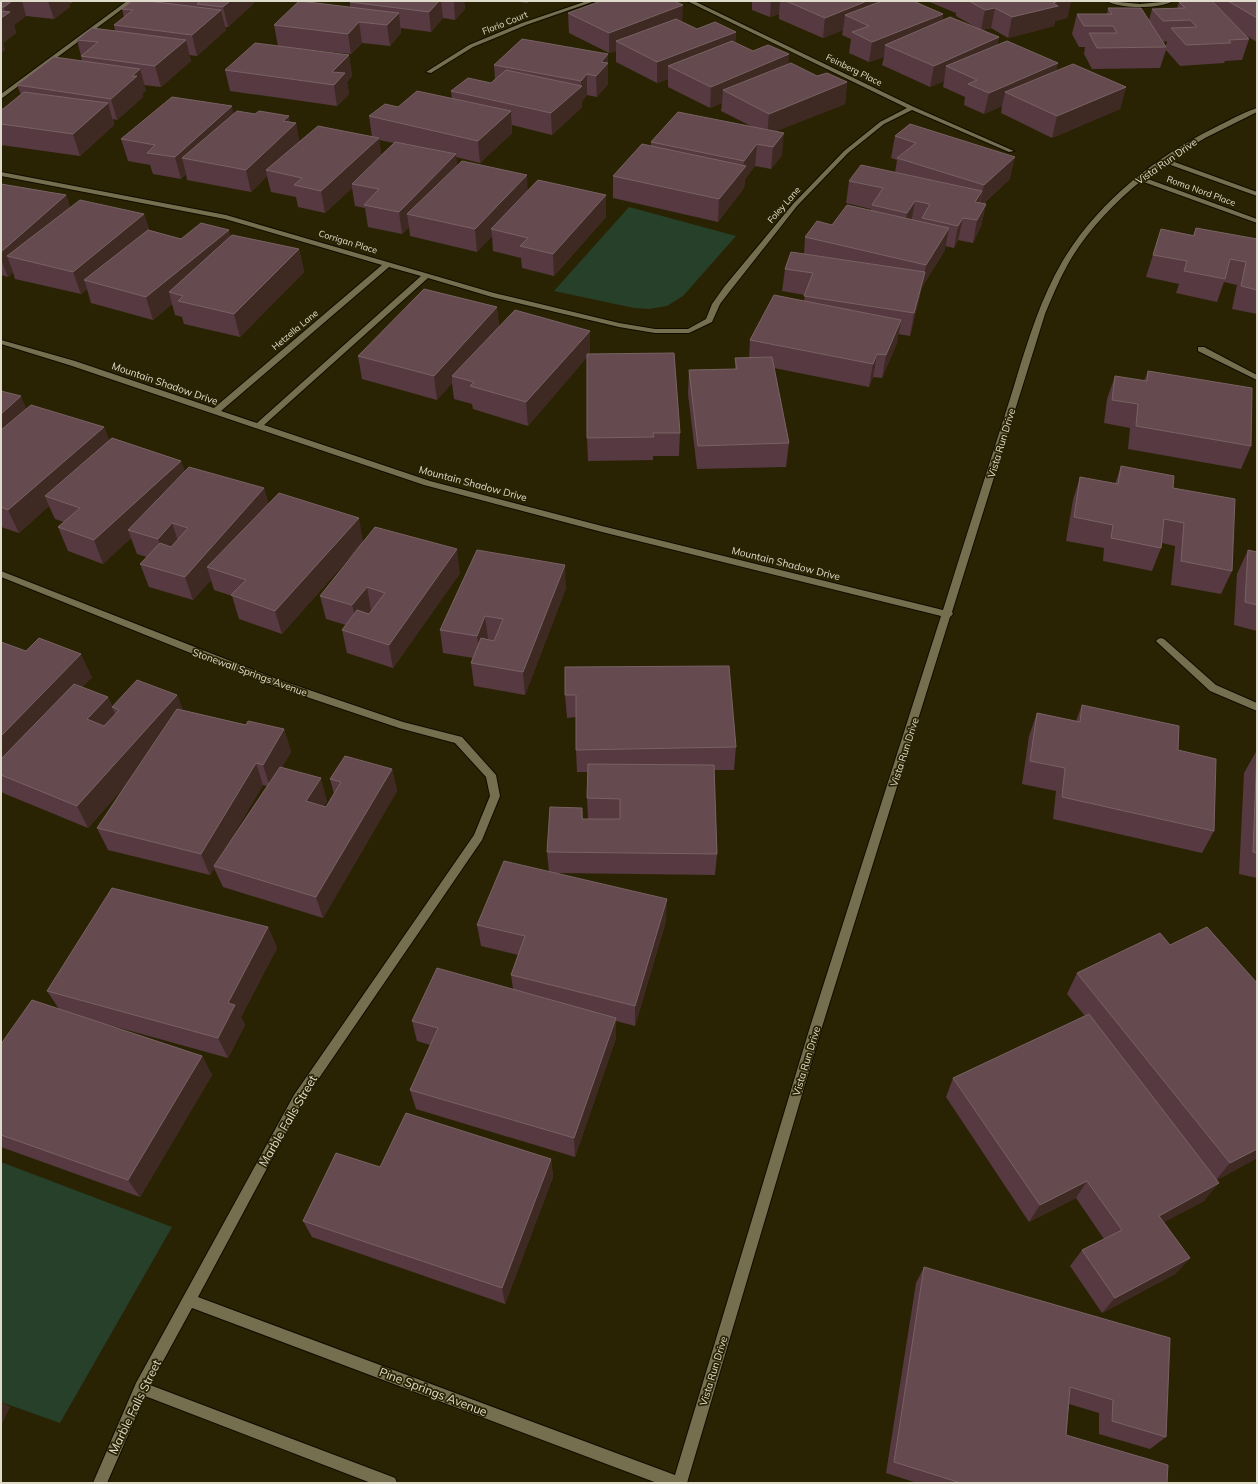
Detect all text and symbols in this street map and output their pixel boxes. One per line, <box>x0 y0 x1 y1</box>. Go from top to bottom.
street label: Florio Court <box>480 8 529 37</box>
street label: Feinberg Place <box>824 51 884 88</box>
street label: Vista Run Drive <box>1133 136 1199 187</box>
street label: Roma Nord Place <box>1165 173 1237 208</box>
street label: Foley Lane <box>765 184 803 226</box>
street label: Corrigan Place <box>317 227 379 256</box>
street label: Hetzella Lane <box>269 307 320 352</box>
street label: Mountain Shadow Drive <box>110 359 220 408</box>
street label: Vista Run Drive <box>985 407 1018 479</box>
street label: Mountain Shadow Drive <box>417 463 528 504</box>
street label: Mountain Shadow Drive <box>730 544 842 583</box>
street label: Stonewall Springs Avenue <box>191 646 309 699</box>
street label: Vista Run Drive <box>887 716 922 788</box>
street label: Vista Run Drive <box>790 1025 823 1097</box>
street label: Marble Falls Street <box>255 1072 320 1169</box>
street label: Vista Run Drive <box>697 1335 730 1407</box>
street label: Marble Falls Street <box>105 1357 164 1456</box>
street label: Pine Springs Avenue <box>377 1364 489 1419</box>

